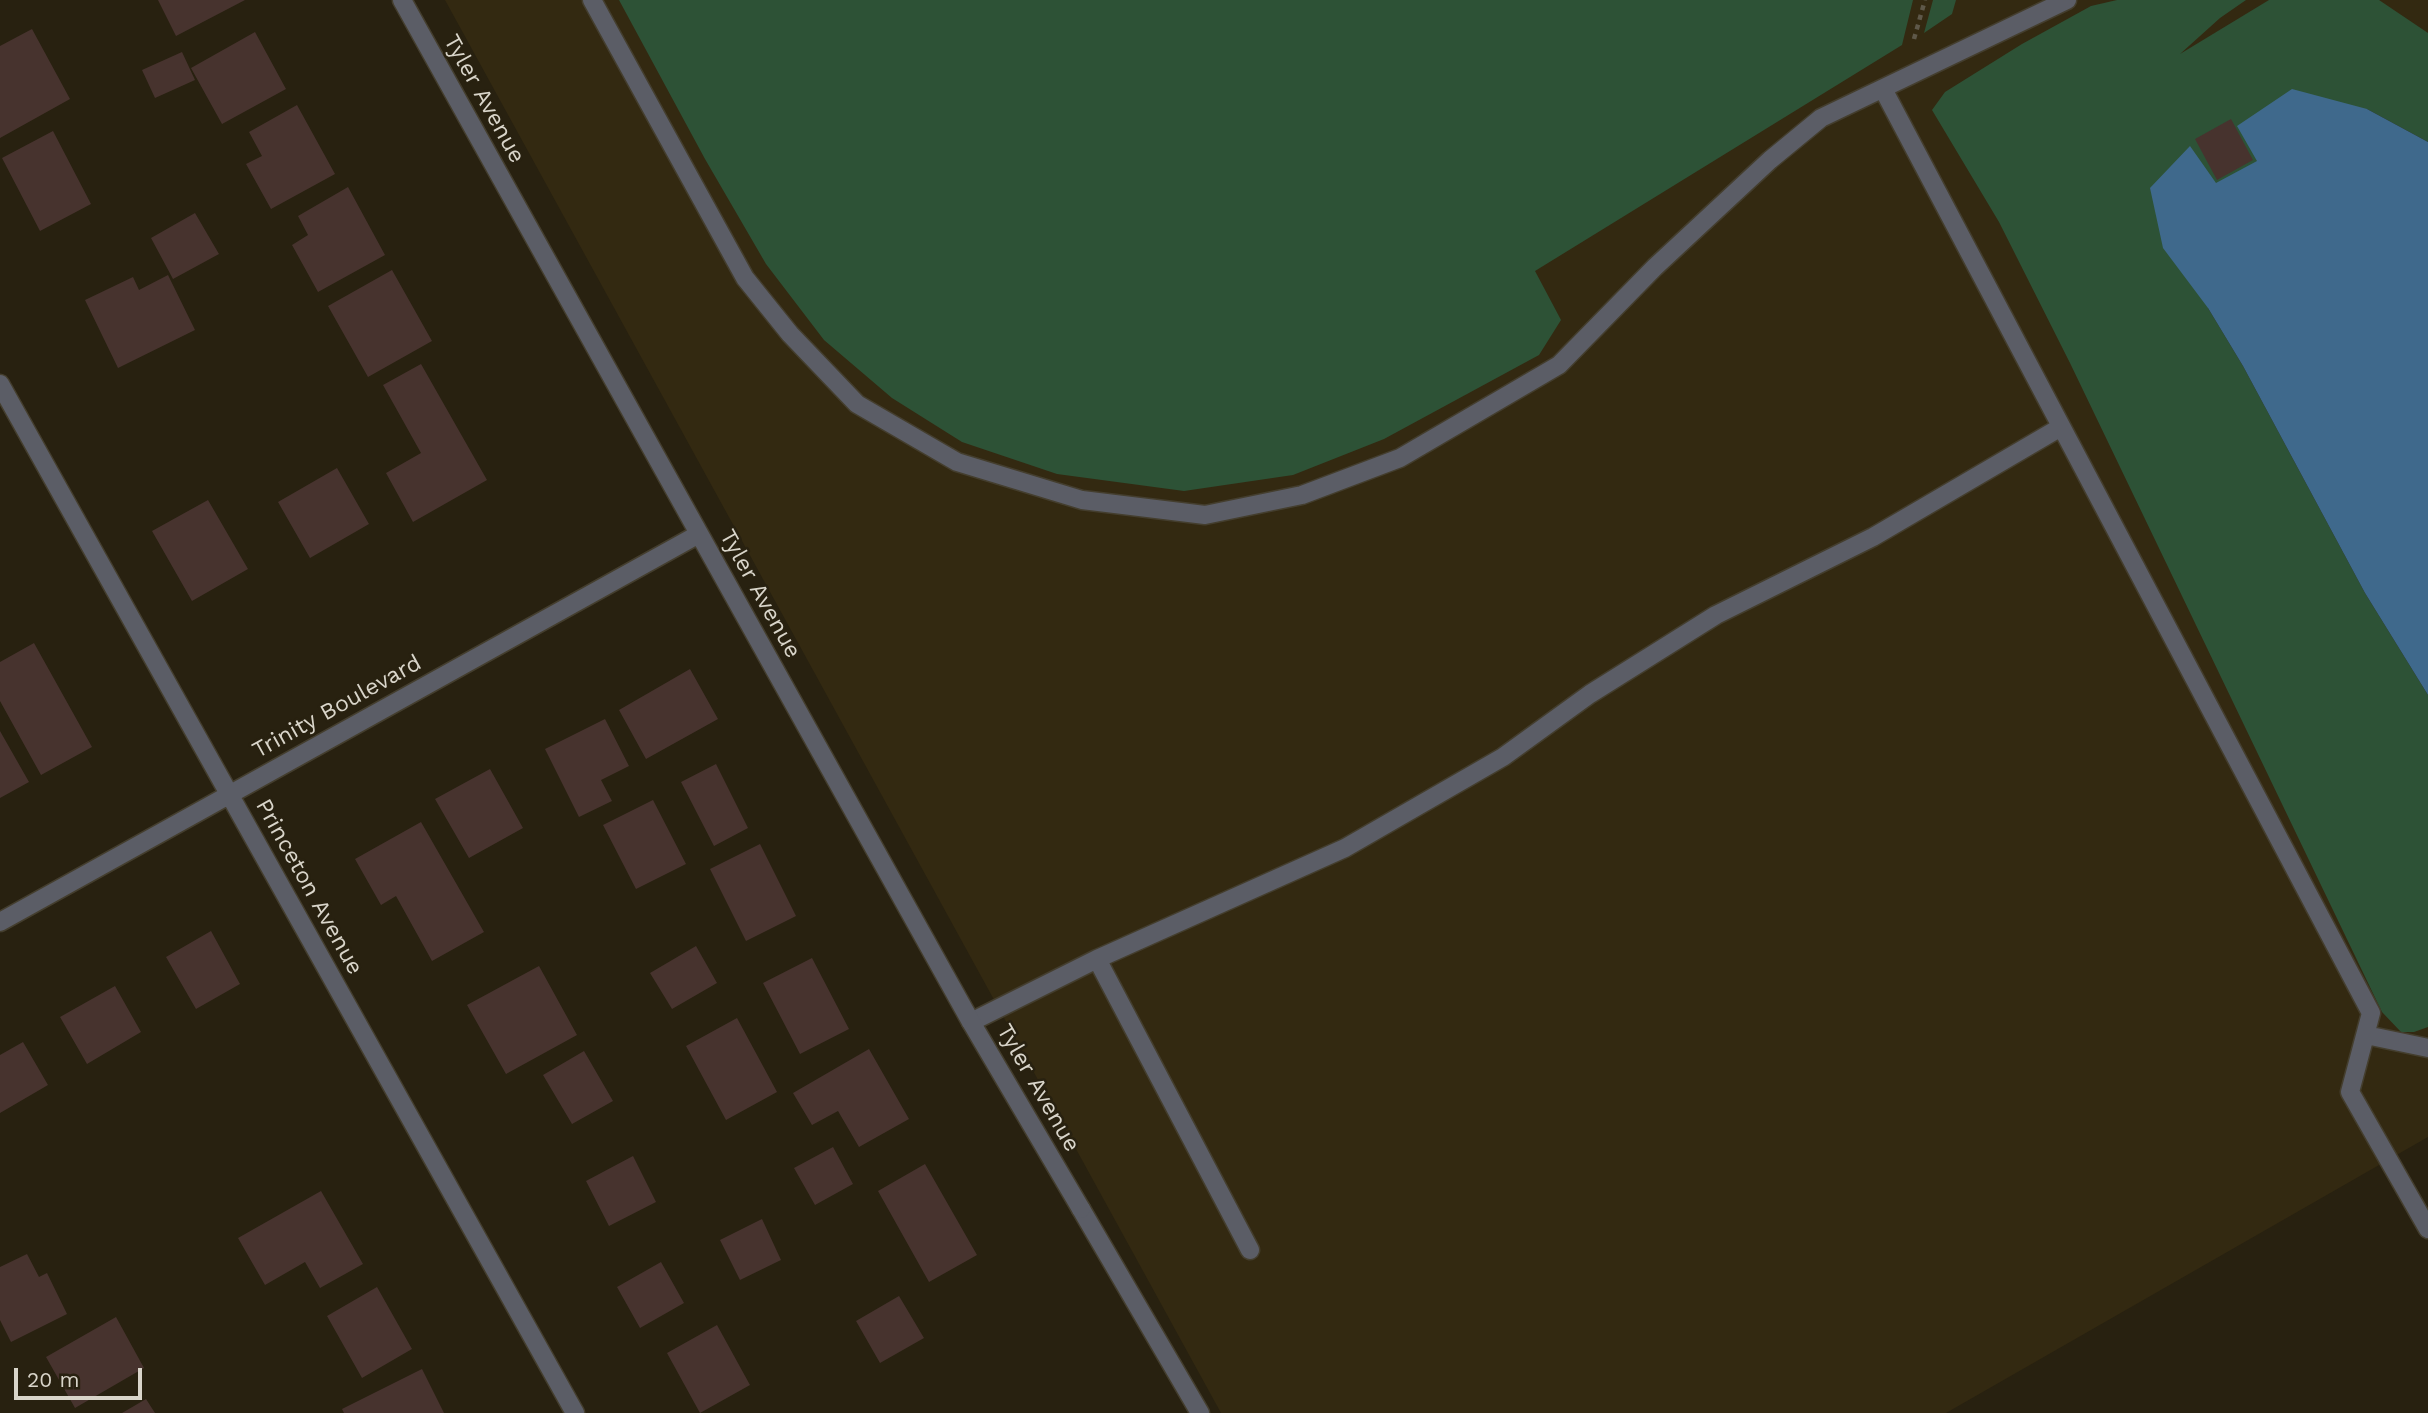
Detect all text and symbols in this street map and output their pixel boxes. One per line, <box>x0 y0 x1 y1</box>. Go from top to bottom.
street label: Tyler Avenue <box>437 30 531 168</box>
street label: Tyler Avenue <box>713 525 807 663</box>
street label: Trinity Boulevard <box>248 649 426 765</box>
street label: Princeton Avenue <box>249 794 369 980</box>
street label: Tyler Avenue <box>990 1019 1086 1157</box>
scale bar <box>18 1354 145 1398</box>
text: 20 m <box>27 1367 79 1392</box>

